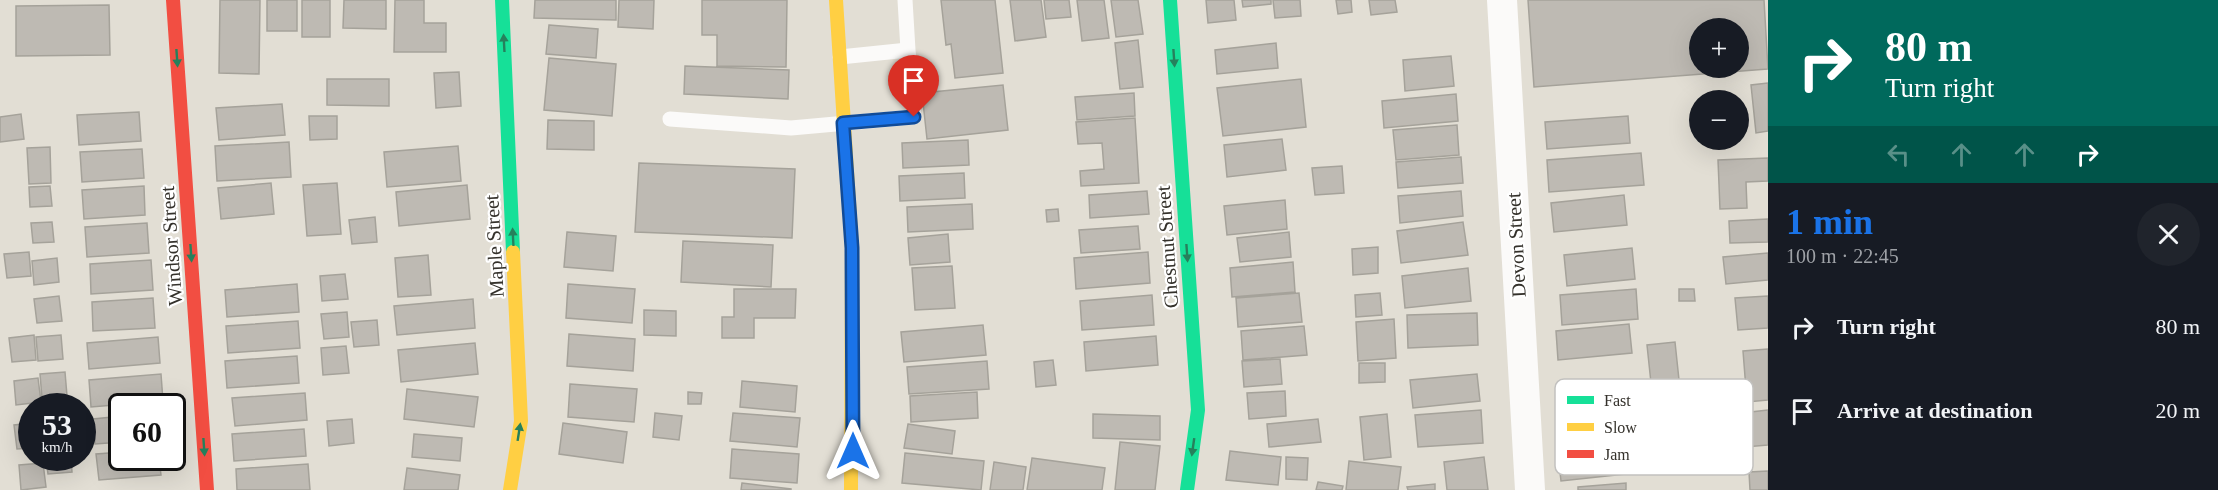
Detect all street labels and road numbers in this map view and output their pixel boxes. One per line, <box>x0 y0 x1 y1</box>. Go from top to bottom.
street label: Windsor Street <box>156 185 186 306</box>
street label: Chestnut Street <box>1152 185 1182 309</box>
street label: Devon Street <box>1502 192 1530 298</box>
street label: Maple Street <box>480 194 509 298</box>

